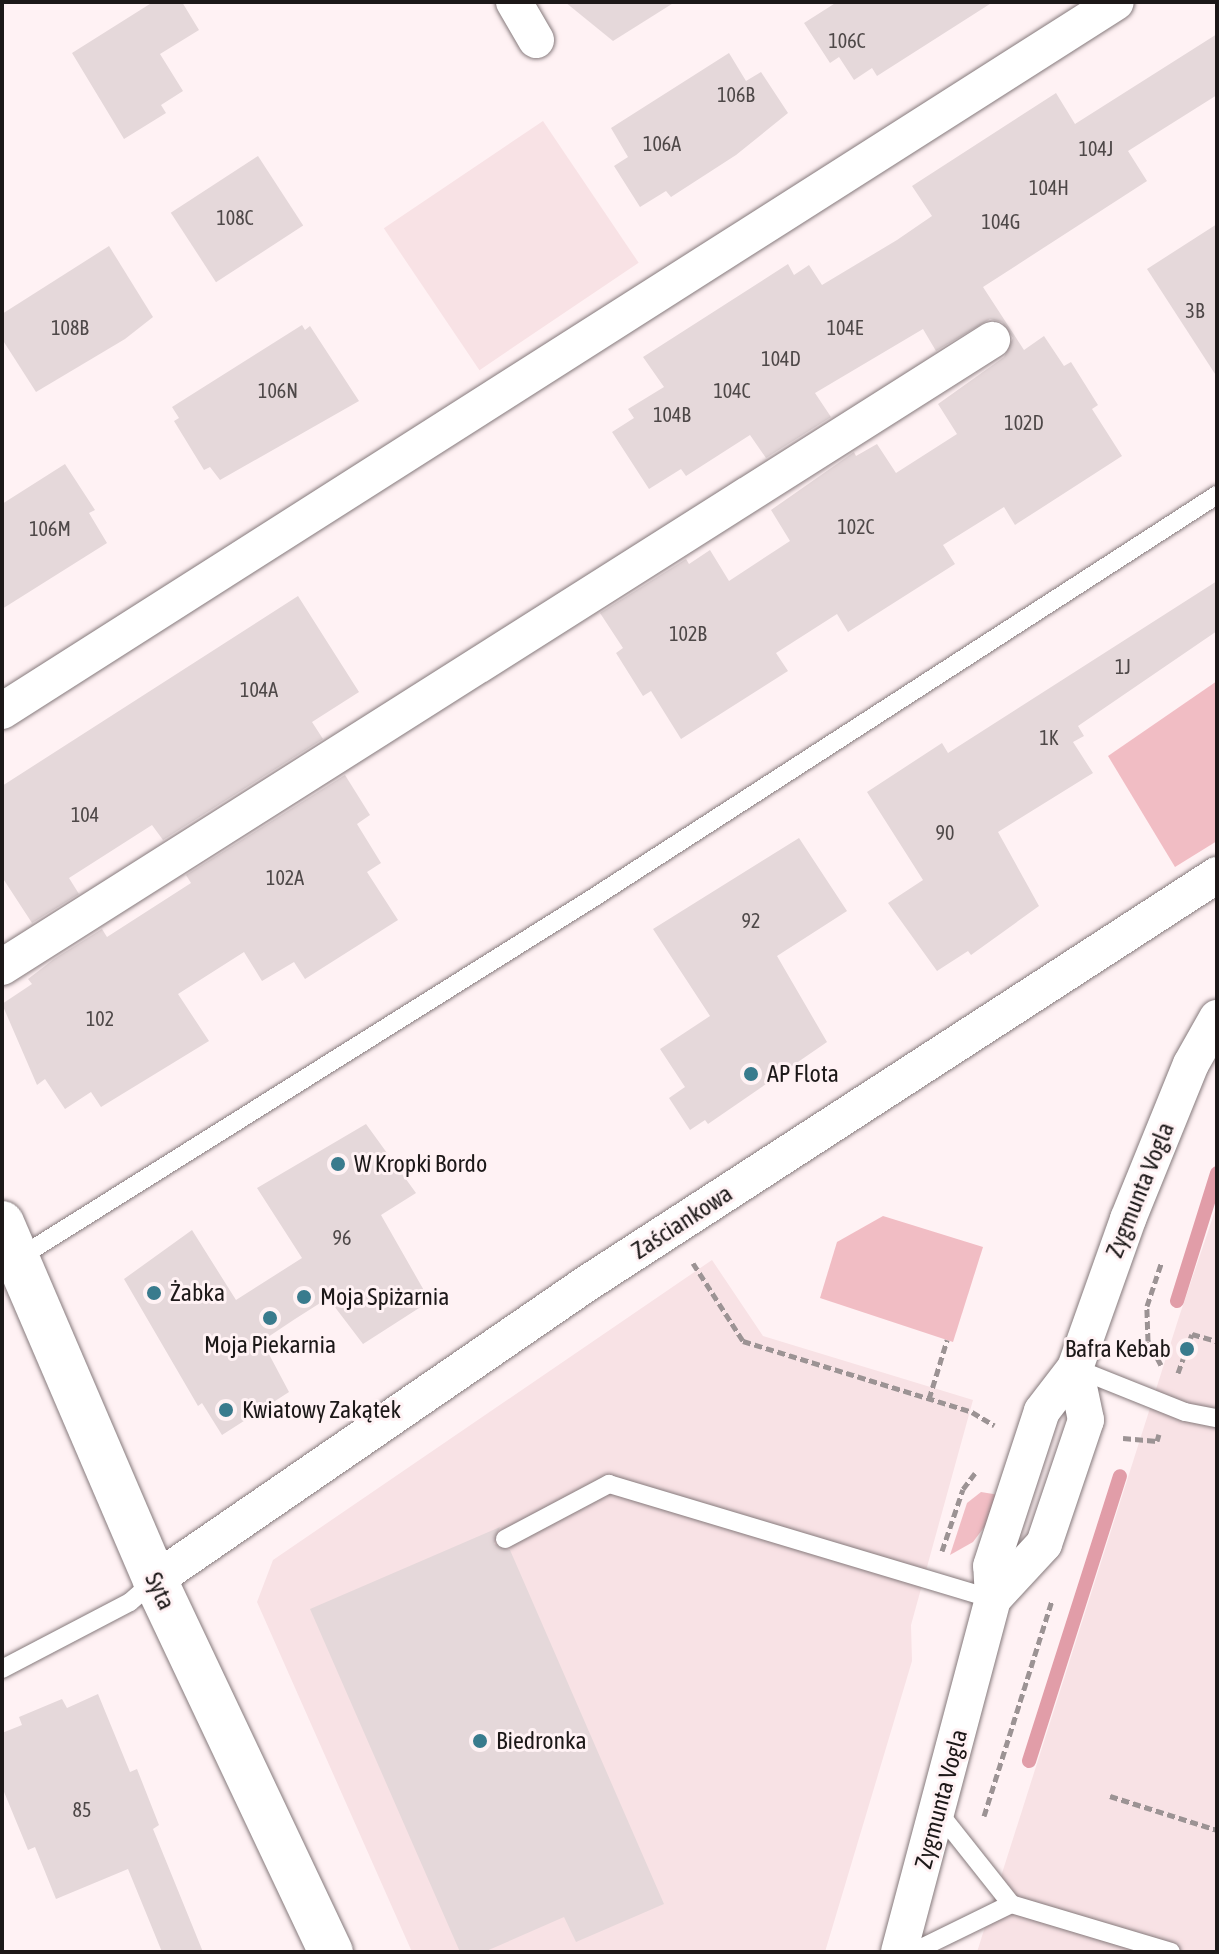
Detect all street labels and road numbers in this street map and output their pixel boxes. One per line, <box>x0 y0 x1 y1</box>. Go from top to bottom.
street label: Zygmunta Vogla <box>1100 1118 1180 1262</box>
street label: Zaściankowa <box>626 1179 738 1265</box>
street label: Syta <box>139 1568 181 1614</box>
street label: Zygmunta Vogla <box>909 1726 973 1872</box>

